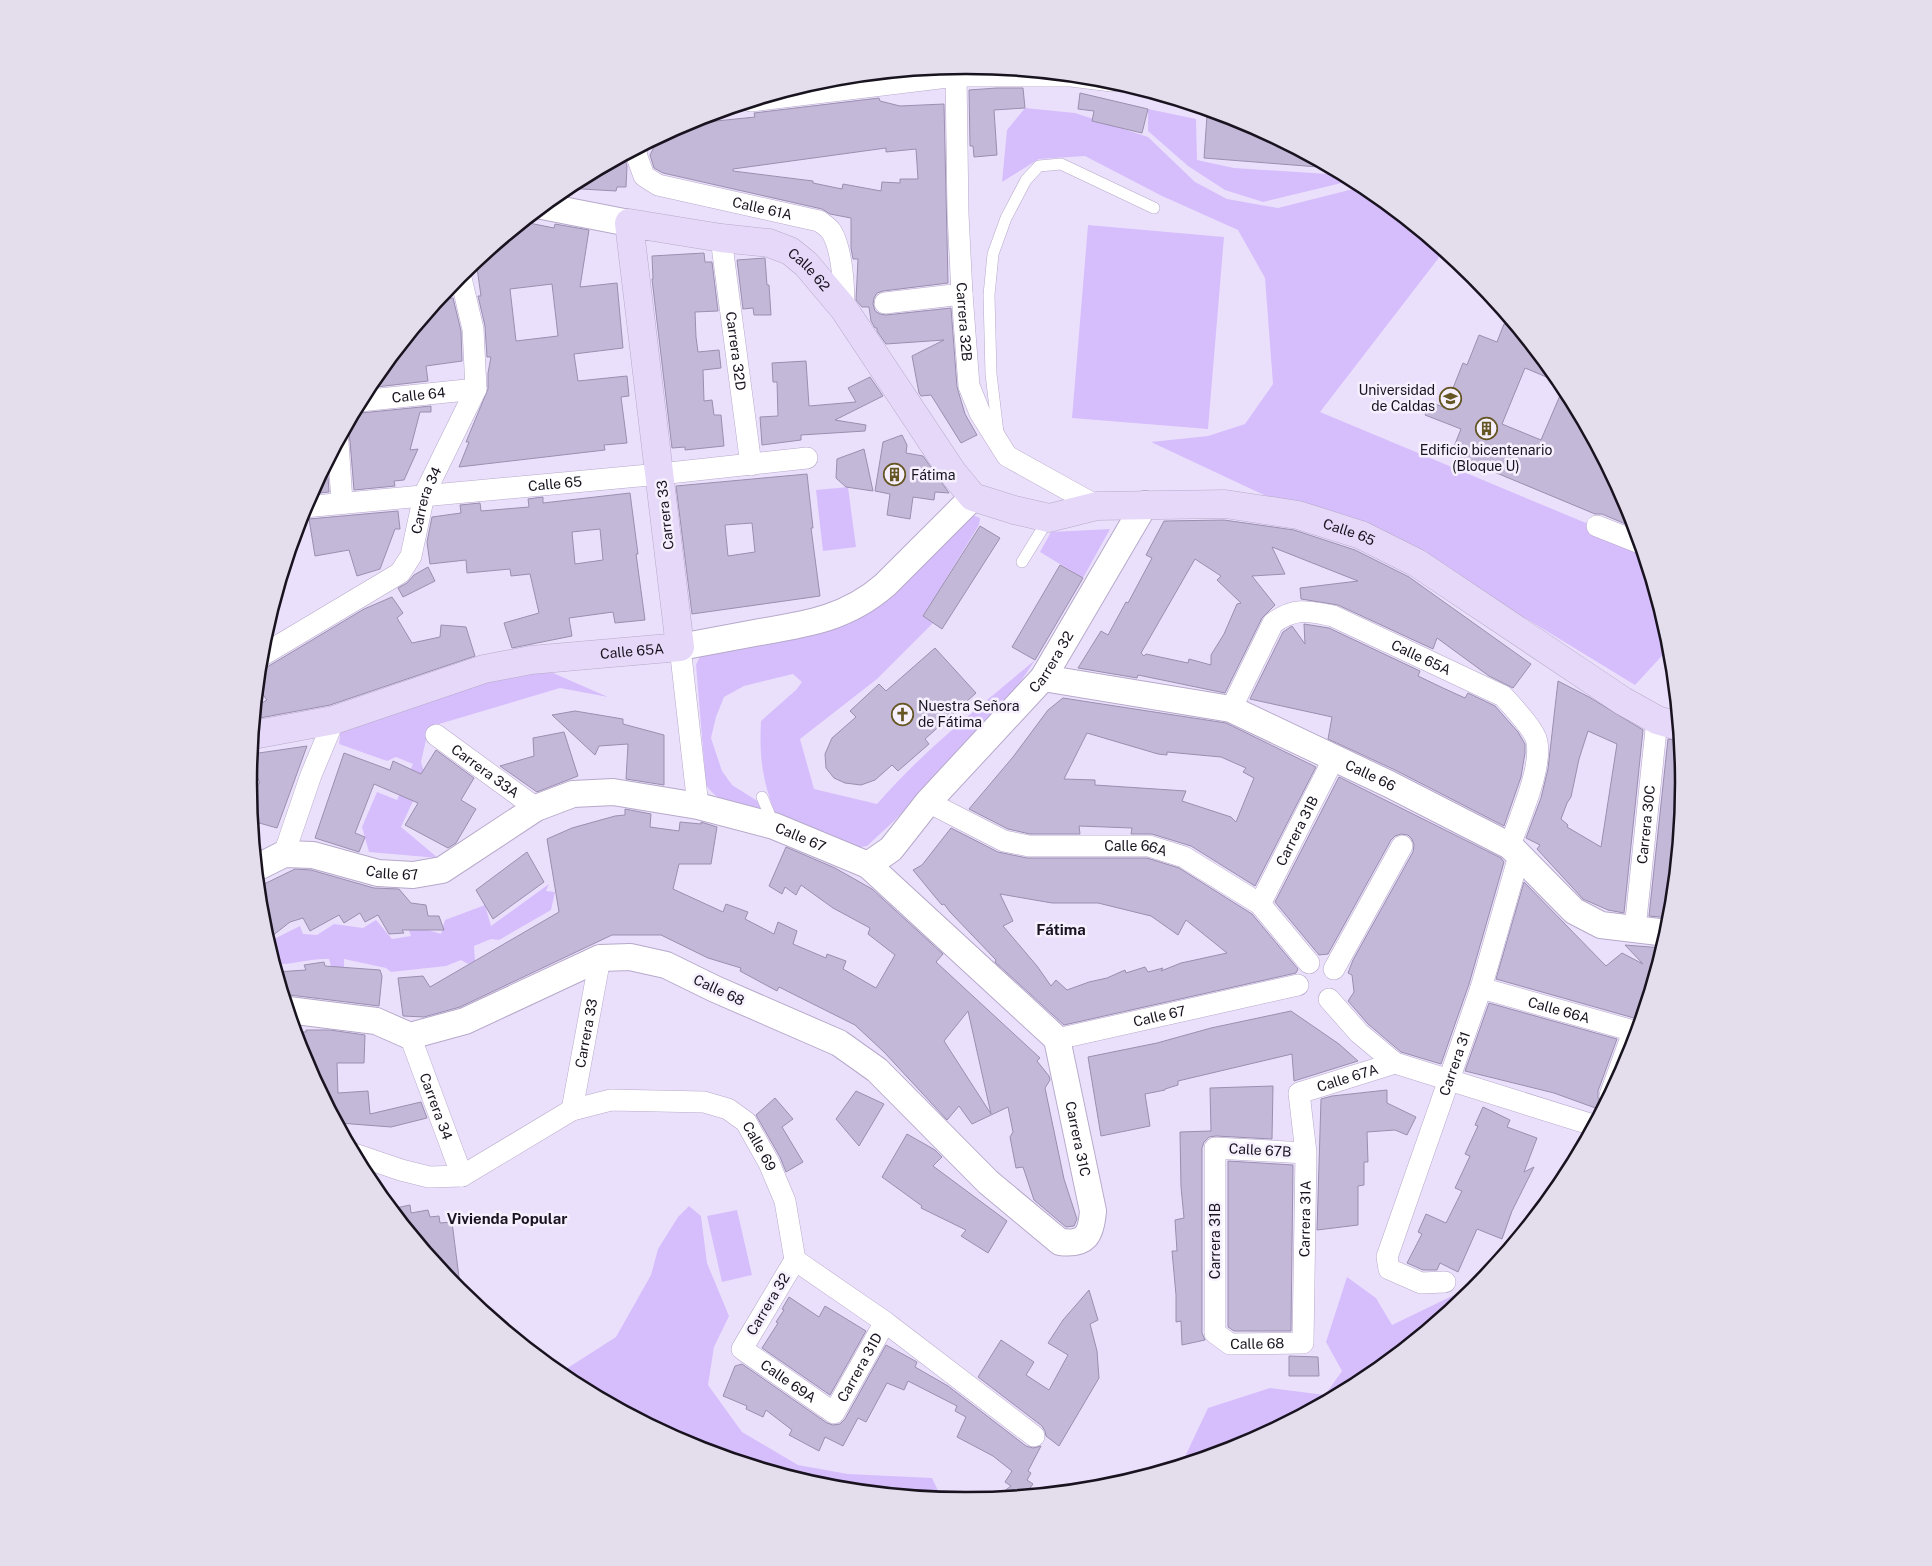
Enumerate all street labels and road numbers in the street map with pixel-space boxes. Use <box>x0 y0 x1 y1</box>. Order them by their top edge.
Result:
street label: Calle 61A <box>731 194 794 223</box>
street label: Calle 62 <box>785 245 833 294</box>
street label: Carrera 32B <box>953 282 975 362</box>
street label: Carrera 32D <box>723 311 749 391</box>
street label: Calle 64 <box>391 384 447 406</box>
street label: Carrera 34 <box>408 464 445 535</box>
street label: Calle 65 <box>527 473 583 494</box>
street label: Carrera 33 <box>653 479 677 551</box>
street label: Calle 65 <box>1321 515 1378 549</box>
street label: Carrera 32 <box>1026 628 1077 696</box>
street label: Calle 65A <box>1389 637 1453 678</box>
street label: Calle 65A <box>599 640 665 662</box>
street label: Carrera 33A <box>448 741 522 801</box>
street label: Calle 66 <box>1343 756 1399 794</box>
street label: Carrera 30C <box>1634 784 1658 865</box>
street label: Carrera 31B <box>1273 793 1321 869</box>
street label: Calle 67 <box>773 819 828 855</box>
street label: Calle 66A <box>1104 838 1170 859</box>
street label: Calle 67 <box>364 862 420 883</box>
street label: Calle 68 <box>691 971 747 1009</box>
street label: Calle 66A <box>1526 994 1592 1026</box>
street label: Carrera 33 <box>572 997 600 1069</box>
street label: Calle 67 <box>1132 1002 1187 1030</box>
street label: Carrera 31 <box>1436 1029 1473 1098</box>
street label: Calle 67A <box>1315 1061 1380 1095</box>
street label: Carrera 34 <box>416 1071 456 1142</box>
street label: Carrera 31C <box>1062 1100 1094 1178</box>
street label: Calle 69 <box>739 1119 779 1173</box>
street label: Calle 67B <box>1228 1140 1292 1160</box>
street label: Carrera 31A <box>1296 1180 1314 1257</box>
street label: Carrera 31B <box>1207 1203 1223 1279</box>
street label: Carrera 32 <box>743 1270 793 1338</box>
street label: Carrera 31D <box>834 1330 885 1405</box>
street label: Calle 68 <box>1230 1335 1284 1352</box>
street label: Calle 69A <box>758 1356 819 1406</box>

